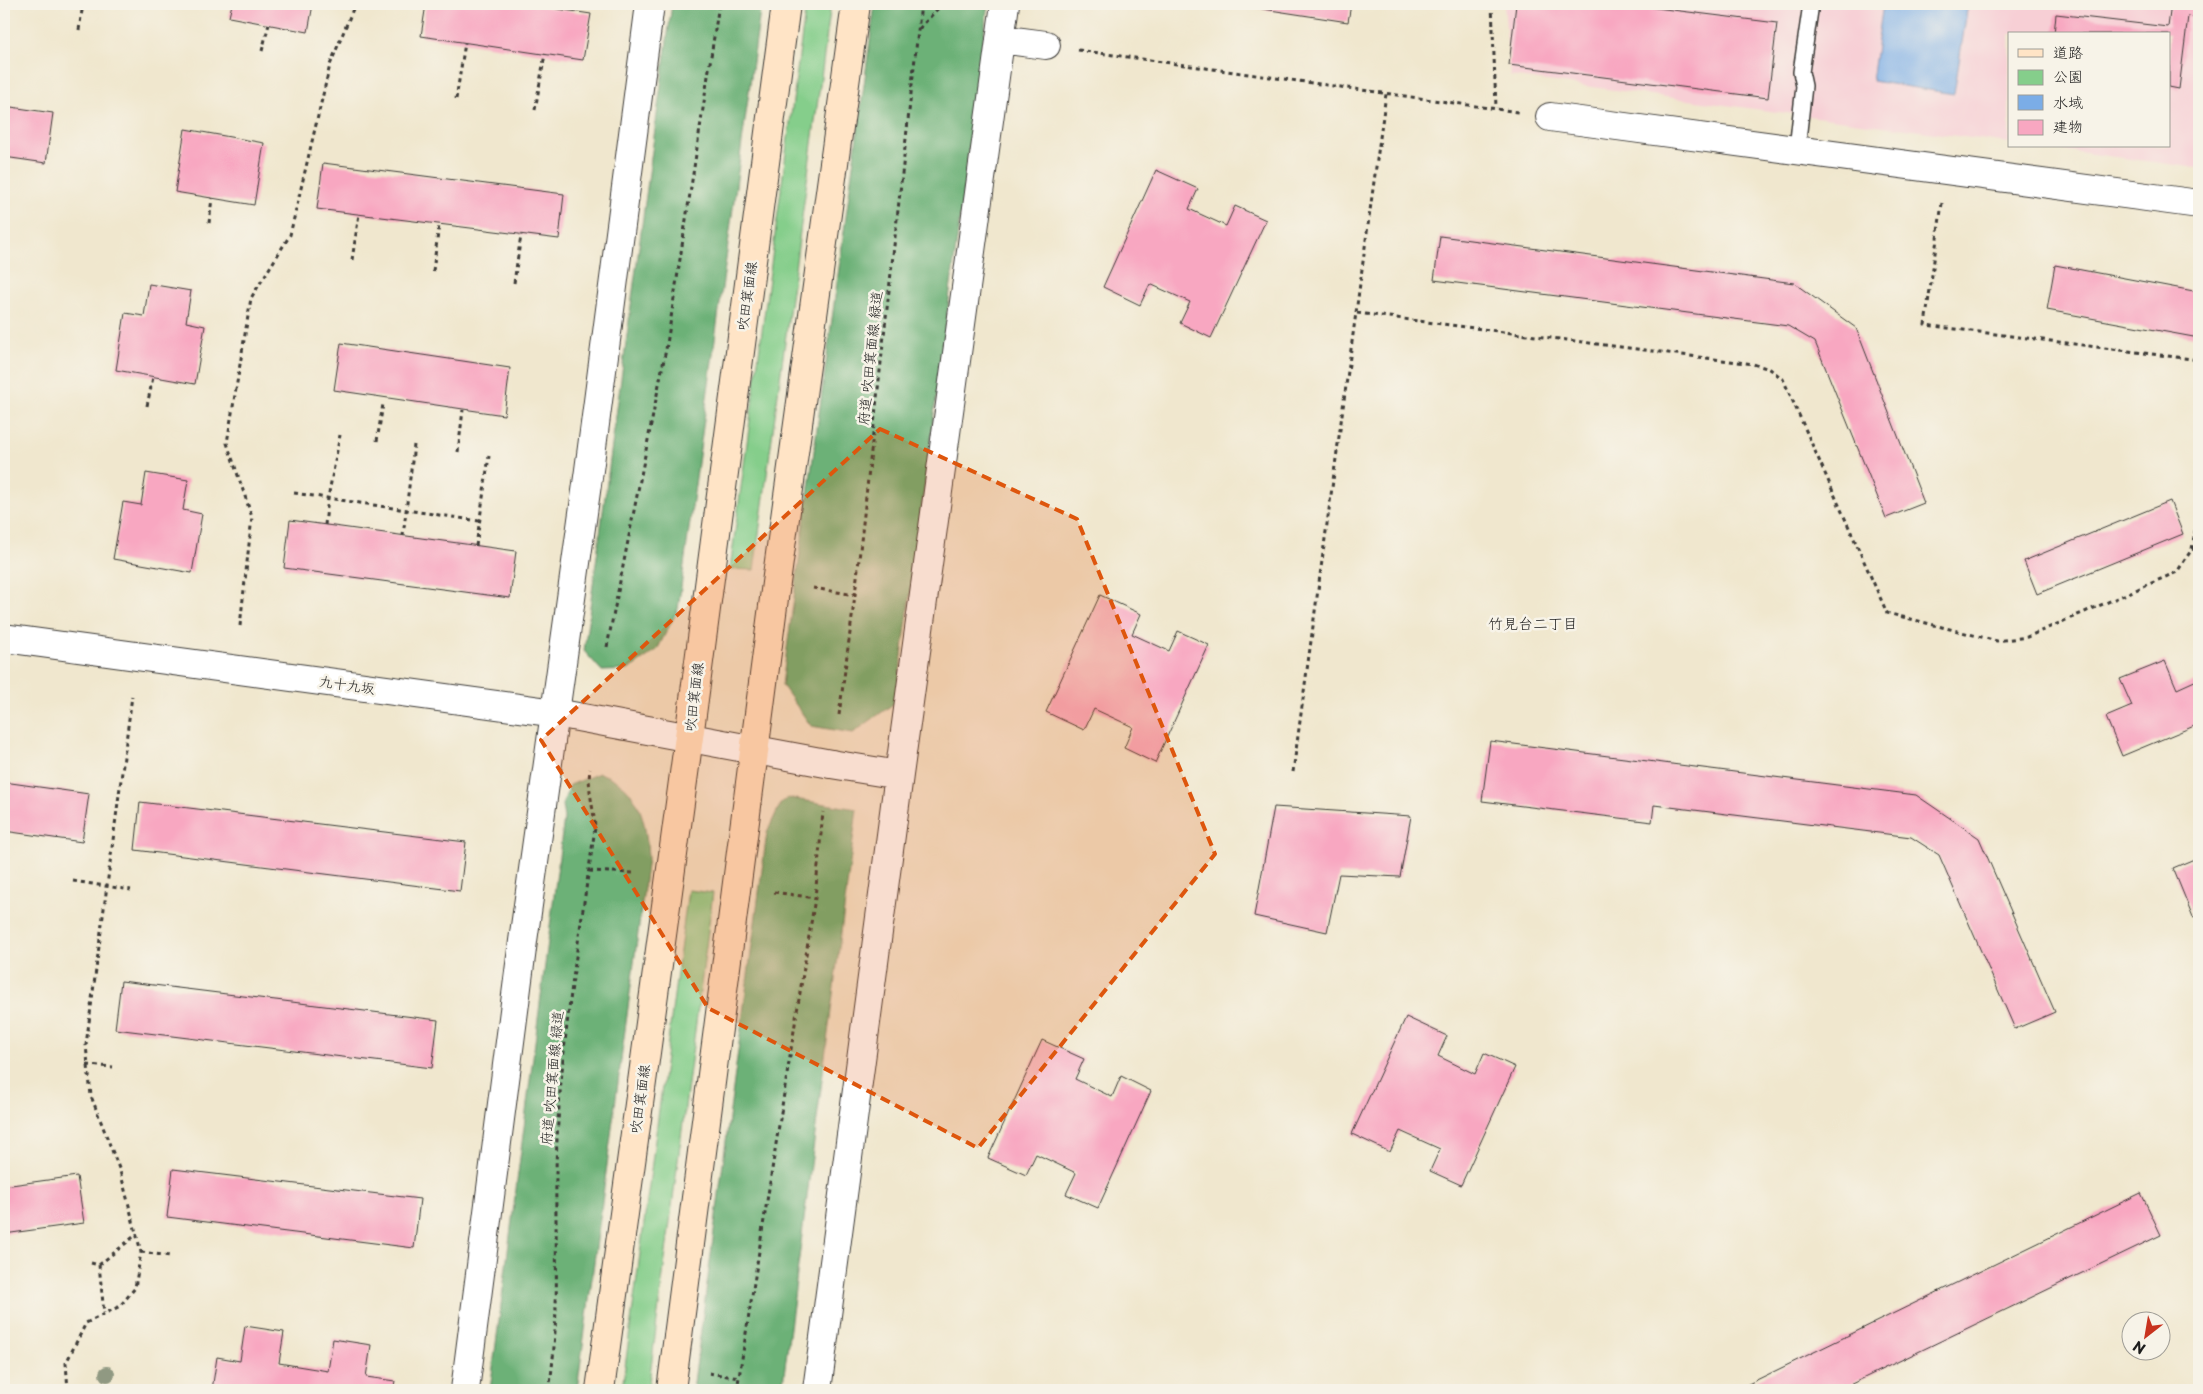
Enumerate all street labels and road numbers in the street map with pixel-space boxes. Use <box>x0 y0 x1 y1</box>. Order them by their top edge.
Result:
street label: 吹田箕面線 <box>731 260 762 332</box>
street label: 府道 吹田箕面線 緑道 <box>852 290 887 426</box>
street label: 吹田箕面線 <box>679 661 708 733</box>
street label: 九十九坂 <box>318 670 376 699</box>
street label: 府道 吹田箕面線 緑道 <box>535 1010 568 1146</box>
street label: 吹田箕面線 <box>624 1063 655 1135</box>

